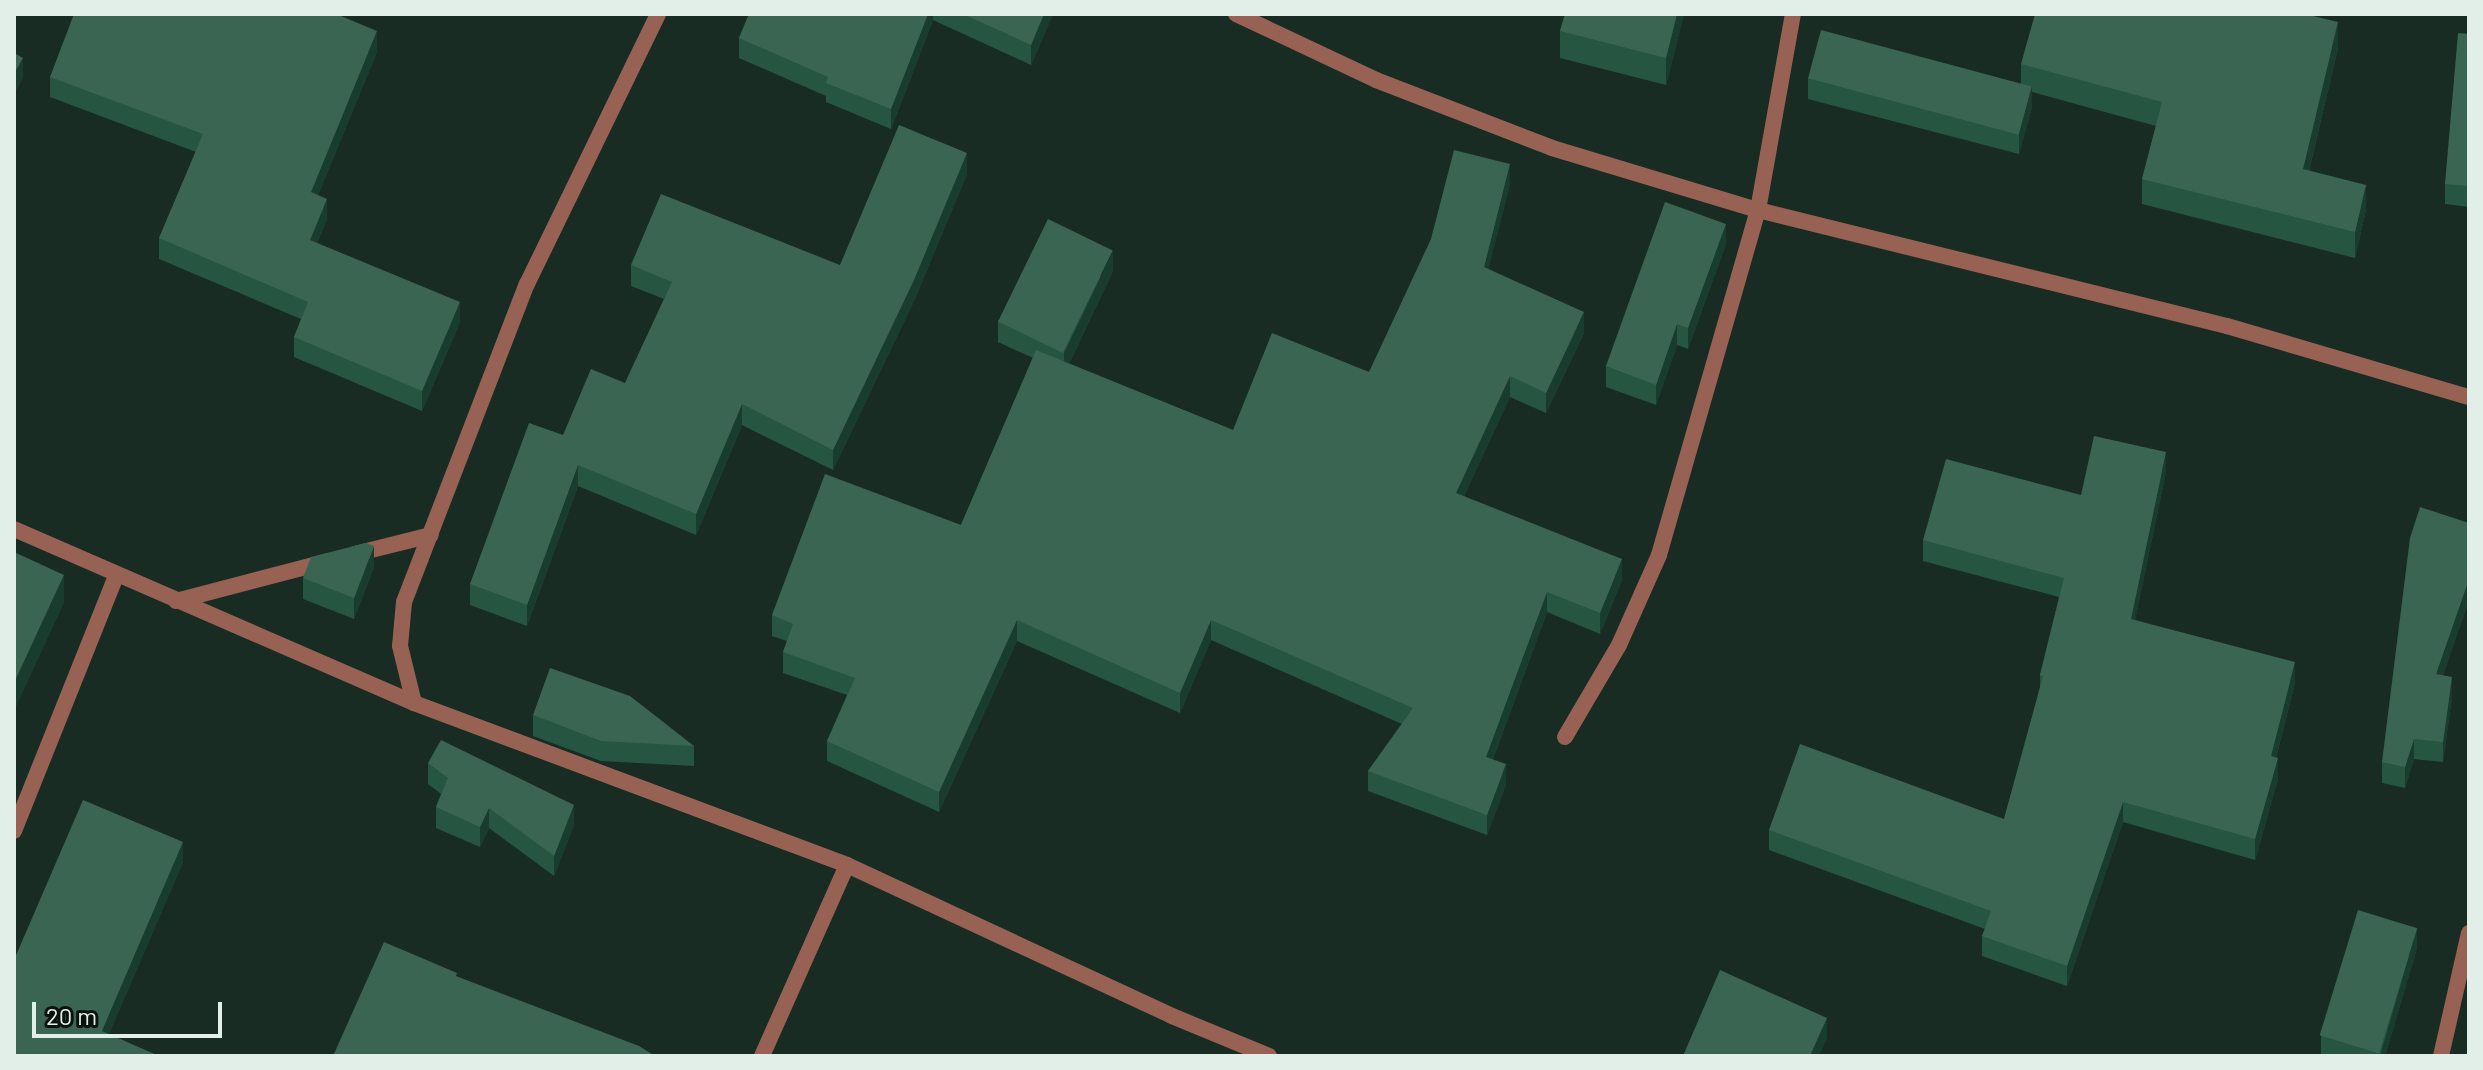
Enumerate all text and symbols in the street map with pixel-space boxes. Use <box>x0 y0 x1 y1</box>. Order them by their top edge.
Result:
scale bar <box>36 986 226 1036</box>
text: 20 m <box>46 1001 97 1030</box>

